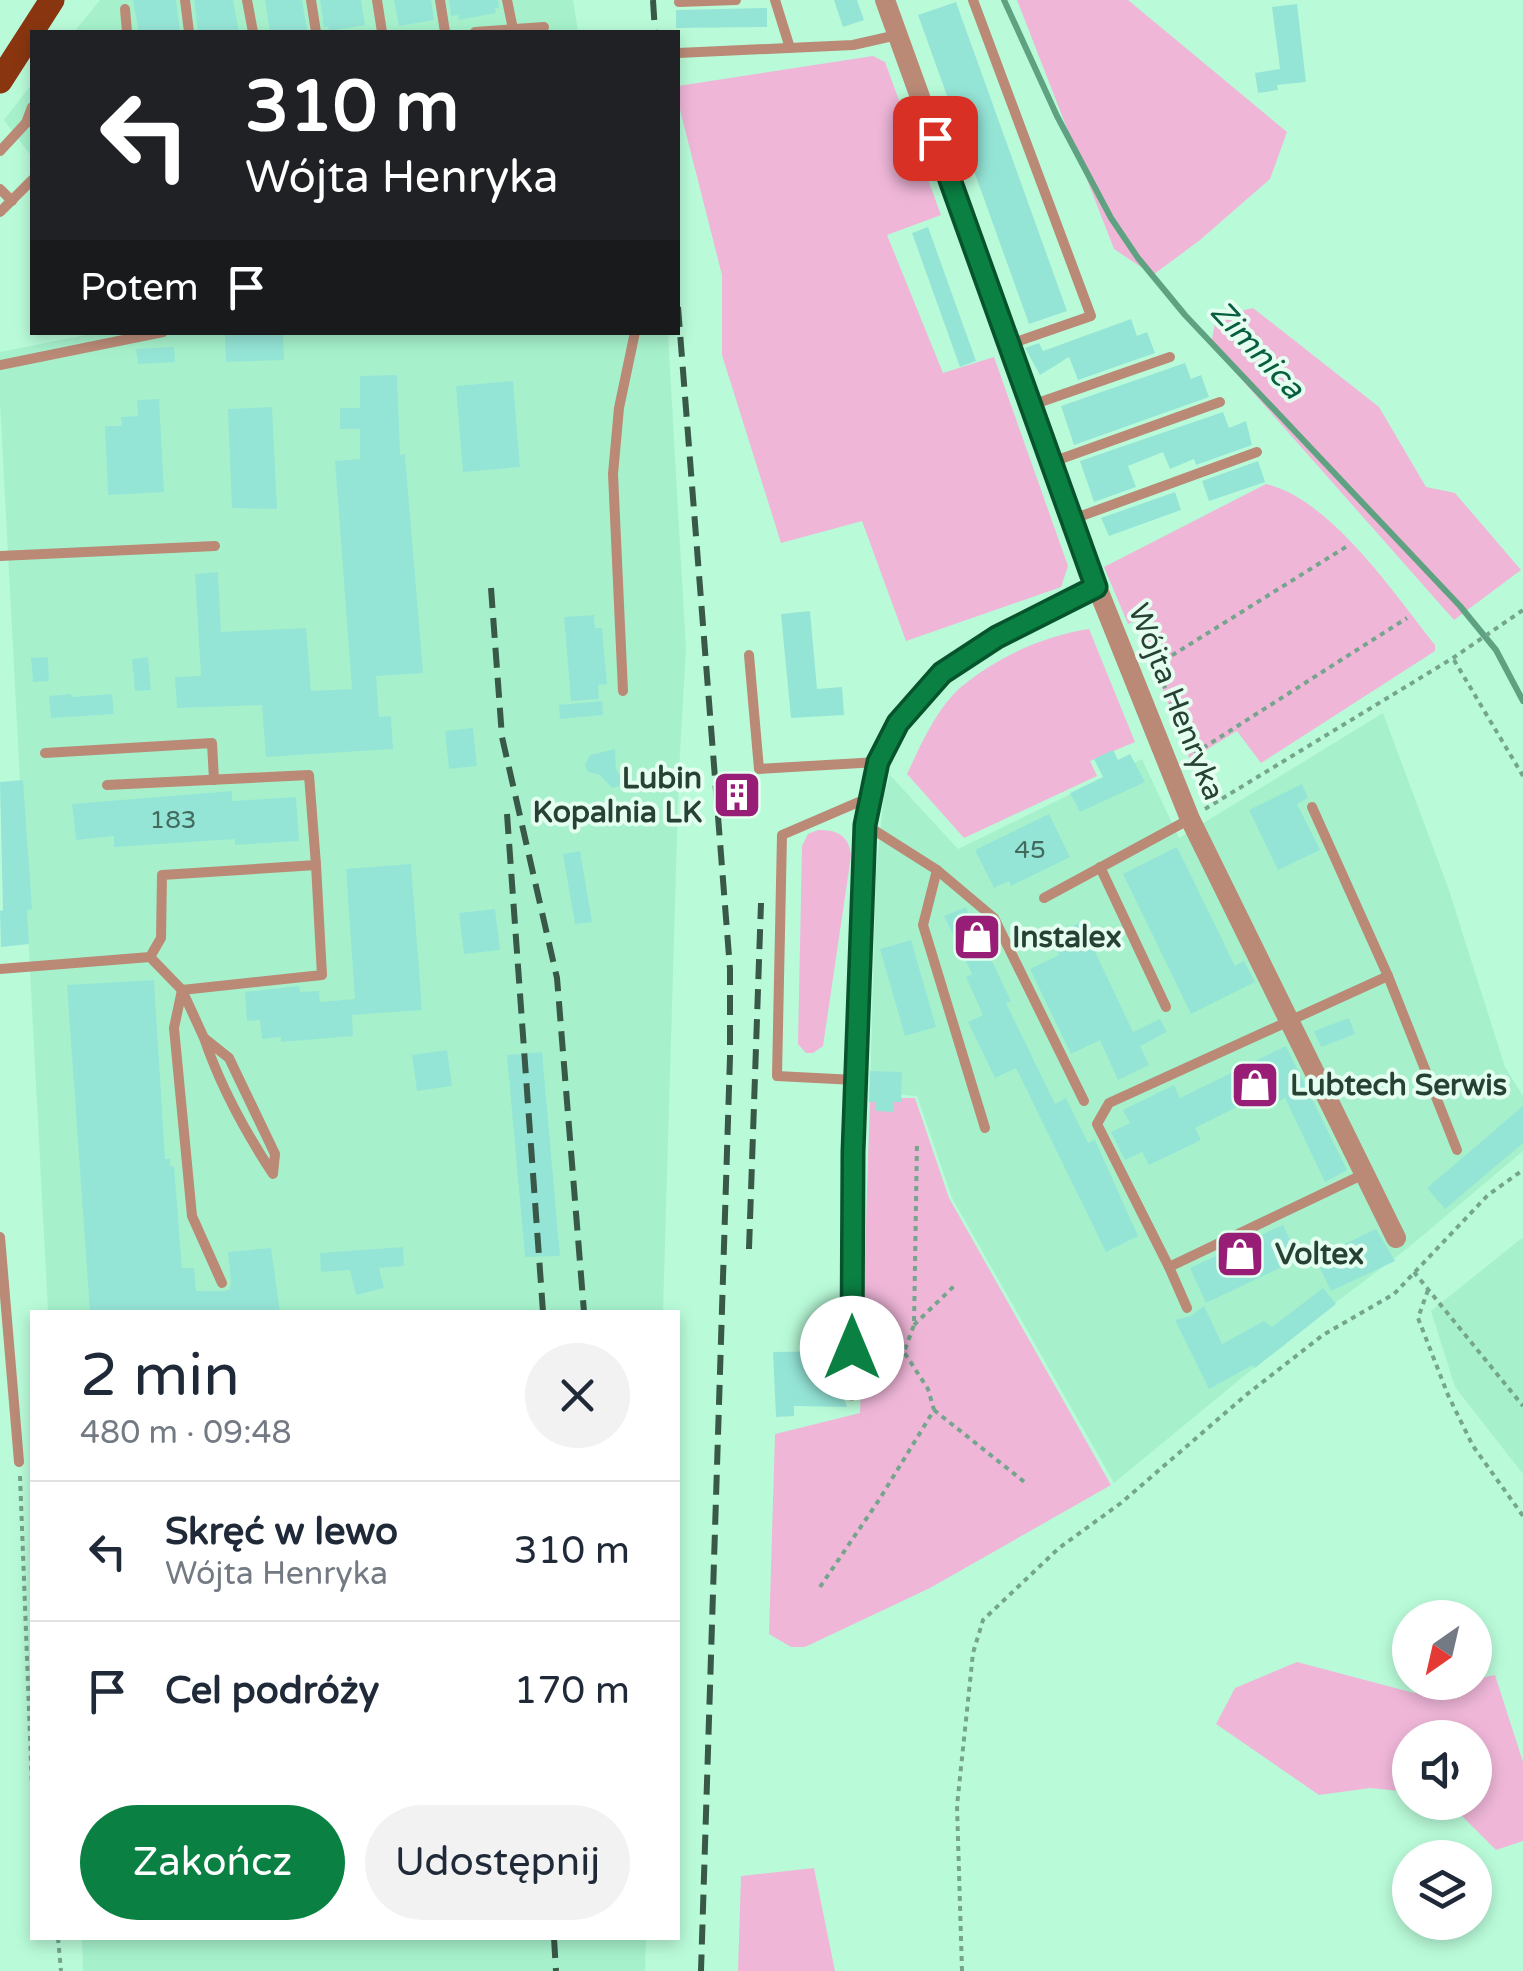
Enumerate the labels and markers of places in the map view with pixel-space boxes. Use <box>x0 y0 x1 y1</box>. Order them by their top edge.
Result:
pin <box>893 96 978 181</box>
place label: Lubin Kopalnia LK <box>533 760 702 831</box>
building icon: Lubin Kopalnia LK <box>711 769 763 821</box>
shop icon: Instalex <box>951 911 1003 963</box>
place label: Instalex <box>1012 919 1122 956</box>
shop icon: Lubtech Serwis <box>1229 1059 1281 1111</box>
place label: Lubtech Serwis <box>1290 1067 1507 1104</box>
shop icon: Voltex <box>1214 1228 1266 1280</box>
place label: Voltex <box>1275 1236 1364 1273</box>

